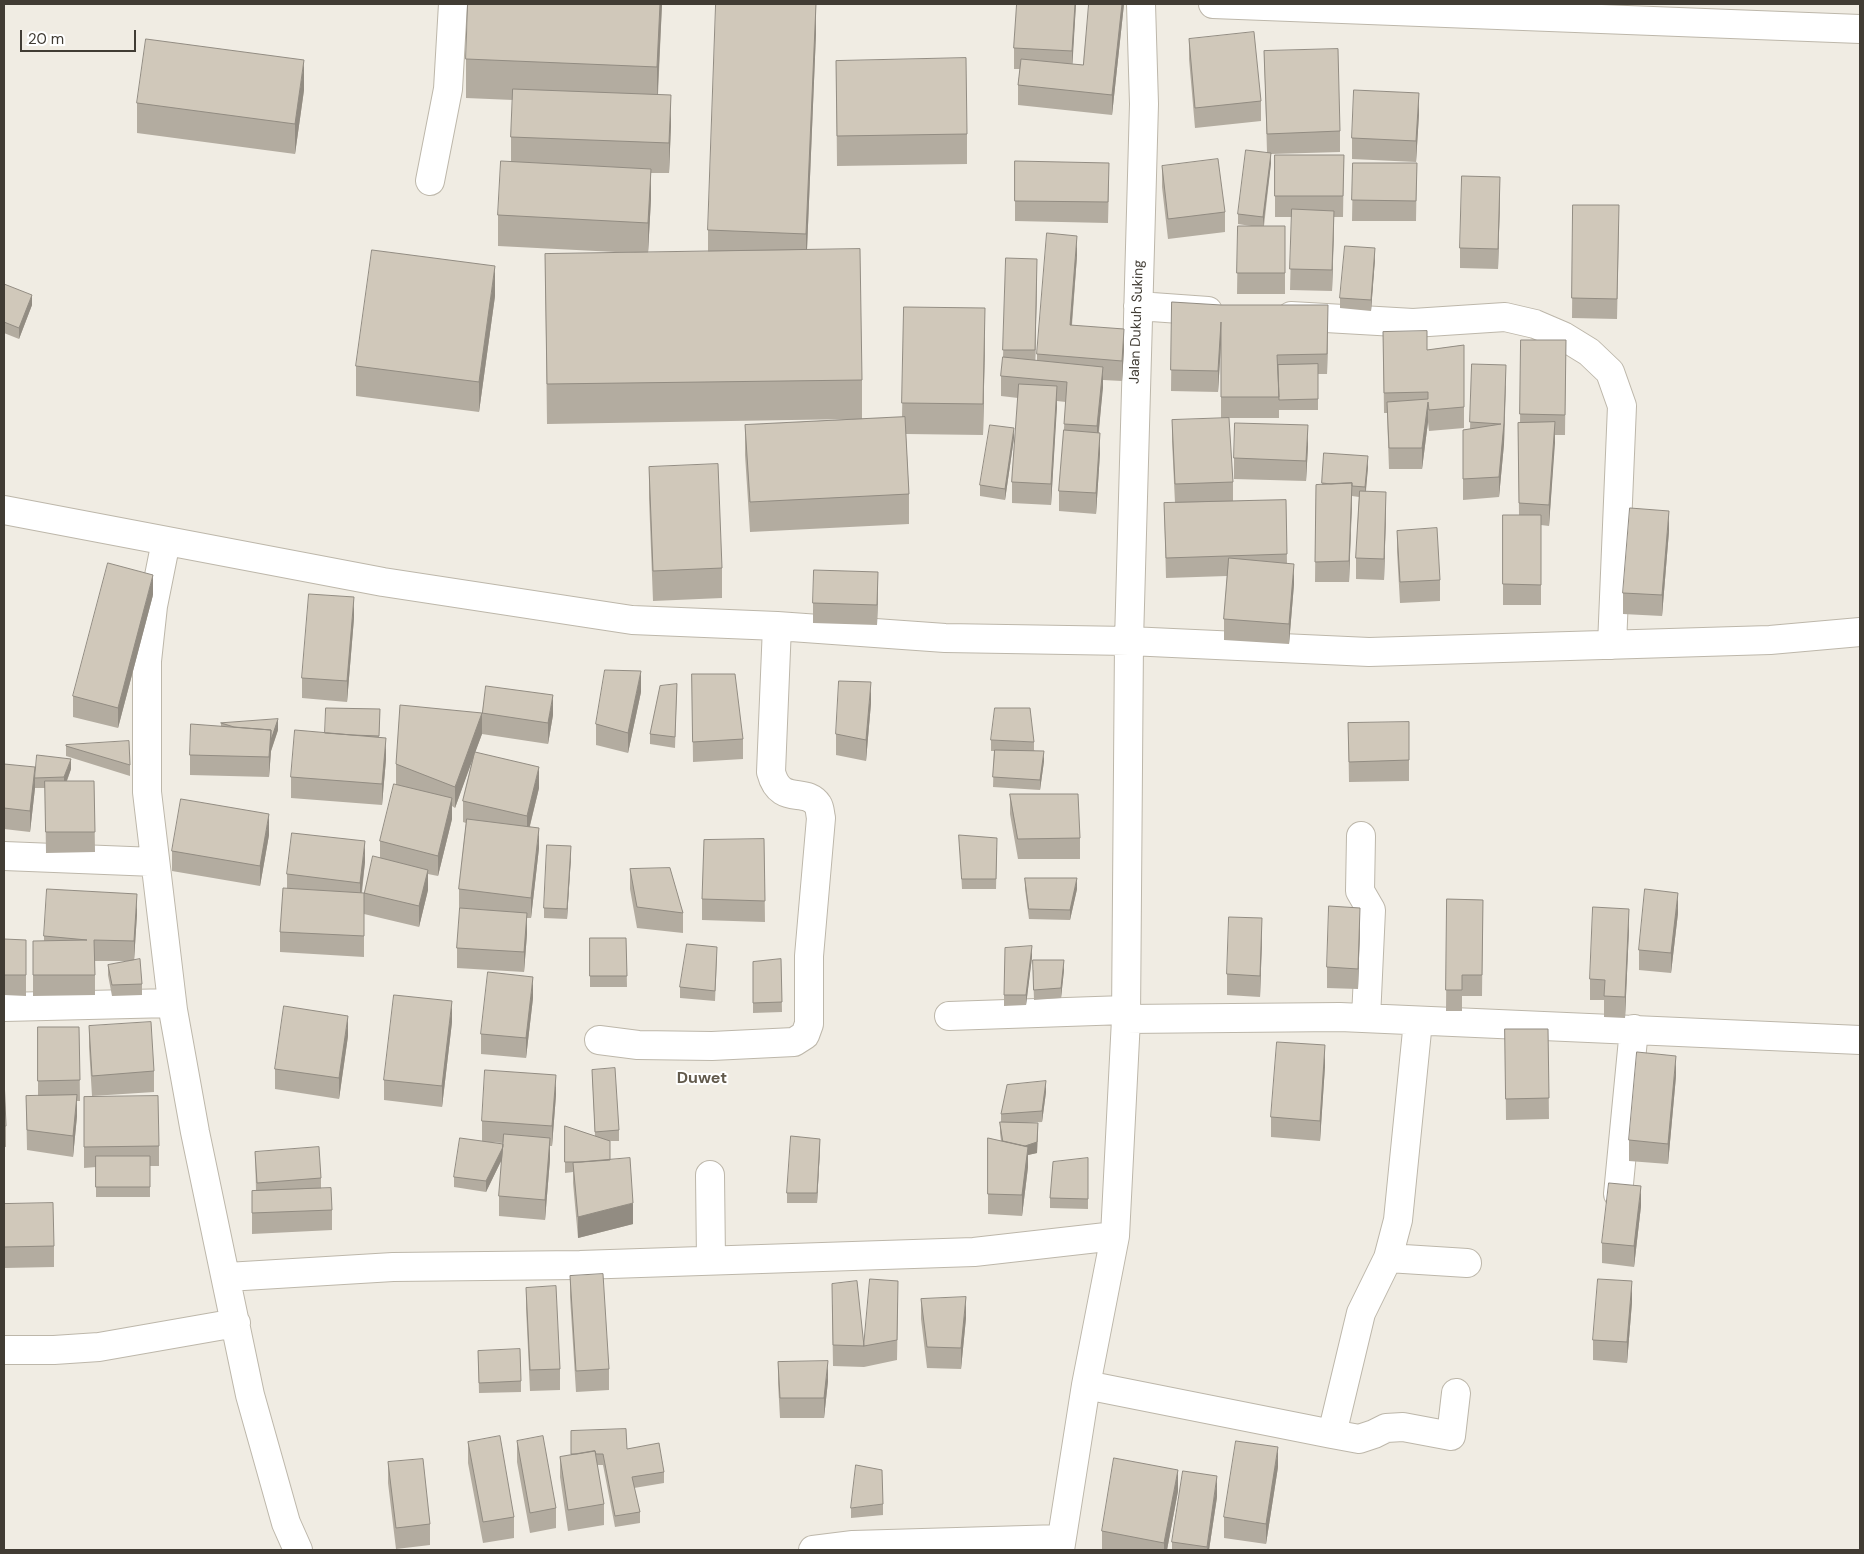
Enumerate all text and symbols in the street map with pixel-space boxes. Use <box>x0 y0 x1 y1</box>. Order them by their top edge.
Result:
scale bar <box>22 20 139 52</box>
text: 20 m <box>28 29 64 49</box>
street label: Jalan Dukuh Suking <box>1126 260 1148 384</box>
district label: Duwet <box>677 1069 727 1089</box>

